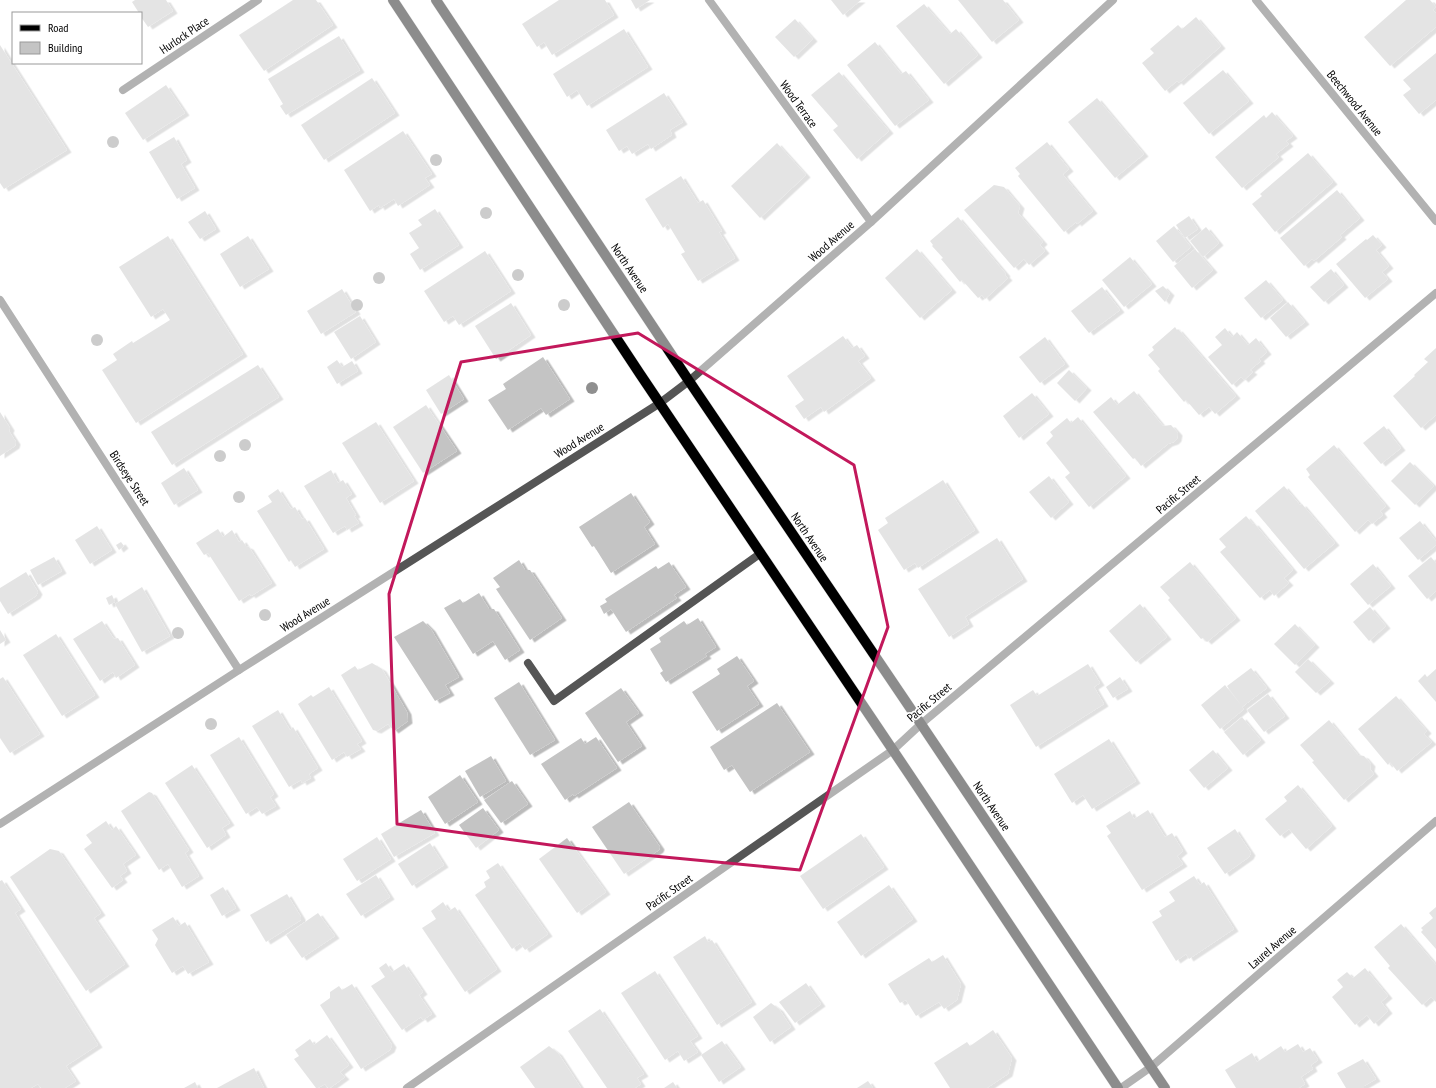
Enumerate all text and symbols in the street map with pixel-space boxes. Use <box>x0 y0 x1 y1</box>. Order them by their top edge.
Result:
legend <box>12 12 142 64</box>
street label: Hurlock Place <box>157 13 211 57</box>
text: Road <box>48 20 68 35</box>
text: Building <box>48 40 83 55</box>
street label: Beechwood Avenue <box>1324 67 1386 139</box>
street label: Wood Terrace <box>777 77 821 131</box>
street label: Wood Avenue <box>805 217 857 265</box>
street label: North Avenue <box>608 240 652 296</box>
street label: Wood Avenue <box>551 419 607 461</box>
street label: Birdseye Street <box>107 448 154 509</box>
street label: Pacific Street <box>1153 471 1204 517</box>
street label: North Avenue <box>788 509 832 565</box>
street label: Wood Avenue <box>277 593 333 635</box>
street label: Pacific Street <box>904 679 955 725</box>
street label: North Avenue <box>970 778 1014 834</box>
street label: Pacific Street <box>643 870 696 913</box>
street label: Laurel Avenue <box>1245 922 1299 972</box>

